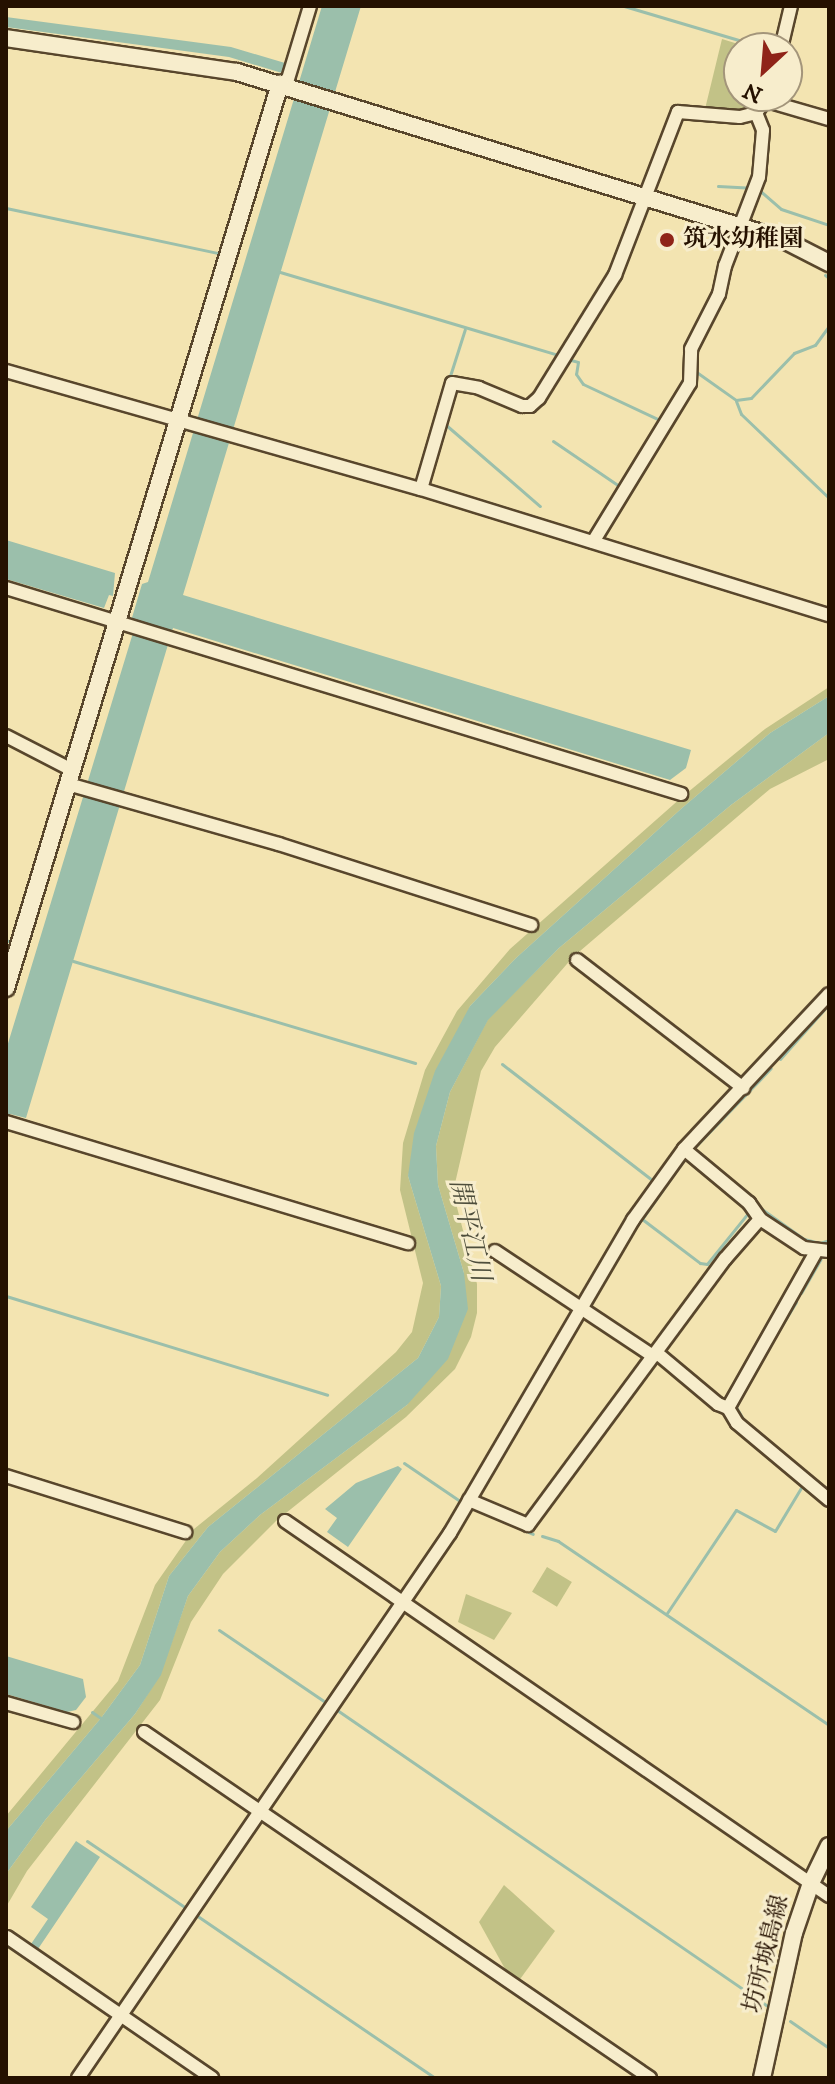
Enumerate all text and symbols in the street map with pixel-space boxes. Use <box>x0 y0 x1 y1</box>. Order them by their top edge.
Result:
north arrow <box>723 32 803 112</box>
text: N <box>739 76 767 108</box>
place label: 筑水幼稚園 <box>683 226 803 254</box>
marker: 筑水幼稚園 <box>658 231 676 249</box>
water label: 開平江川 <box>442 1176 496 1284</box>
street label: 坊所城島線 <box>739 1892 795 2016</box>

